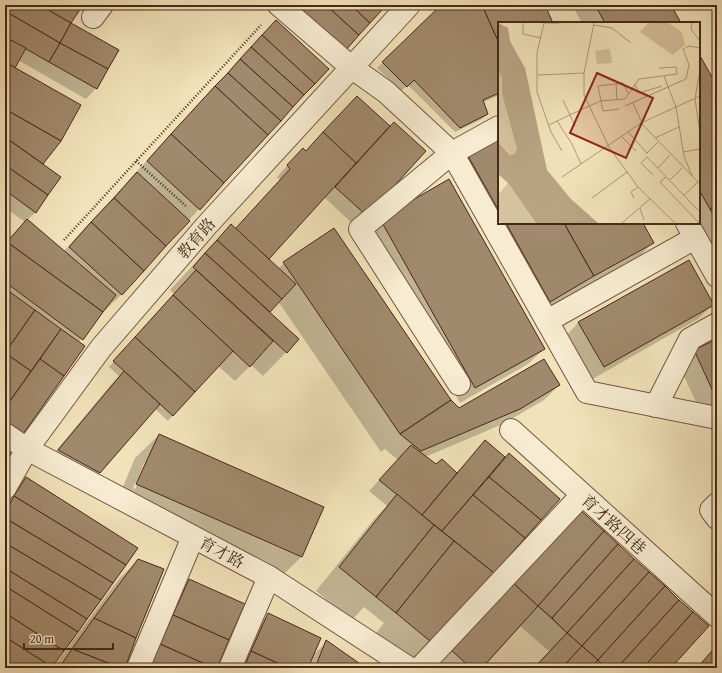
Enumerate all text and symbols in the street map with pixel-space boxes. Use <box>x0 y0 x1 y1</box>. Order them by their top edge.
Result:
inset map <box>498 22 700 224</box>
street label: 教育路 <box>171 212 221 264</box>
street label: 育才路四巷 <box>576 488 652 560</box>
street label: 育才路 <box>195 530 249 574</box>
scale bar <box>24 625 113 651</box>
text: 20 m <box>30 630 54 647</box>

